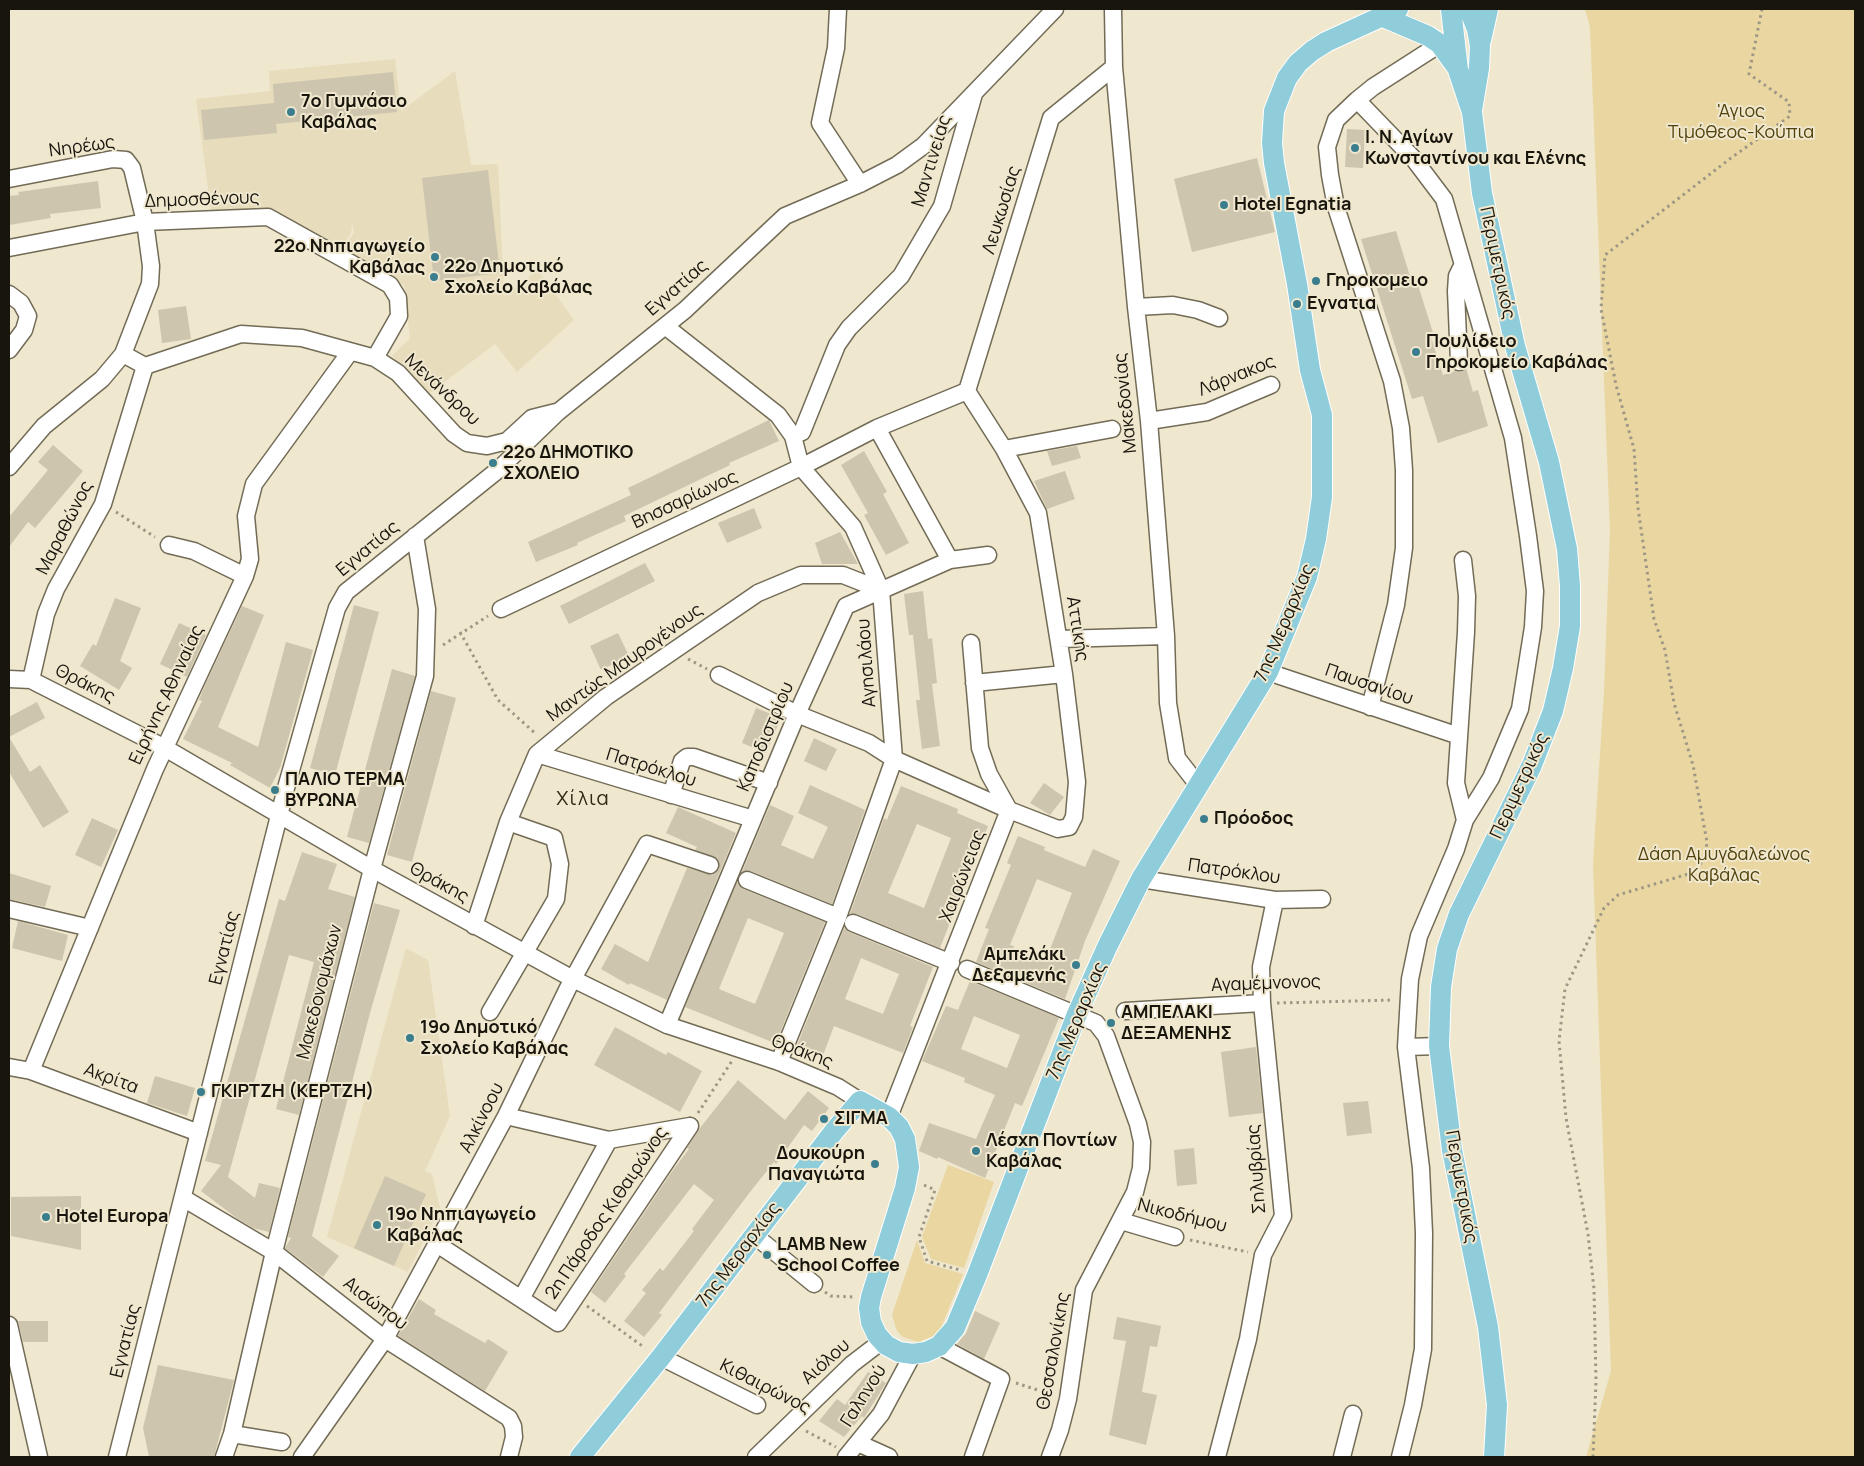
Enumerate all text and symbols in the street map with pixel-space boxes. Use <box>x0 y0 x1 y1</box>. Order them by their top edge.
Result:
place label: 7ο Γυμνάσιο Καβάλας <box>301 91 407 134</box>
park label: 'Αγιος Τιμόθεος-Κούπια <box>1668 101 1814 144</box>
marker: 7ο Γυμνάσιο Καβάλας <box>285 106 297 118</box>
street label: Μαντινείας <box>908 112 956 210</box>
place label: Ι. Ν. Αγίων Κωνσταντίνου και Ελένης <box>1365 127 1586 170</box>
street label: Νηρέως <box>48 132 116 162</box>
marker: Ι. Ν. Αγίων Κωνσταντίνου και Ελένης <box>1349 142 1361 154</box>
street label: Λευκωσίας <box>978 163 1026 257</box>
street label: Δημοσθένους <box>144 187 260 213</box>
place label: Hotel Egnatia <box>1234 194 1351 216</box>
marker: Hotel Egnatia <box>1218 199 1230 211</box>
street label: Περιμετρικός <box>1475 205 1519 321</box>
place label: 22ο Νηπιαγωγείο Καβάλας <box>274 236 425 278</box>
marker: 22ο Νηπιαγωγείο Καβάλας <box>429 251 441 263</box>
street label: Εγνατίας <box>642 255 712 321</box>
place label: 22ο Δημοτικό Σχολείο Καβάλας <box>444 256 592 298</box>
place label: Γηροκομειο <box>1326 270 1428 292</box>
marker: 22ο Δημοτικό Σχολείο Καβάλας <box>428 271 440 283</box>
marker: Γηροκομειο <box>1310 275 1322 287</box>
place label: Εγνατια <box>1307 293 1376 315</box>
marker: Εγνατια <box>1291 298 1303 310</box>
place label: Πουλίδειο Γηροκομείο Καβάλας <box>1426 331 1608 374</box>
marker: Πουλίδειο Γηροκομείο Καβάλας <box>1410 346 1422 358</box>
street label: Μενάνδρου <box>400 350 484 430</box>
street label: Λάρνακος <box>1195 351 1279 401</box>
street label: Μακεδονίας <box>1110 352 1142 454</box>
place label: 22ο ΔΗΜΟΤΙΚΟ ΣΧΟΛΕΙΟ <box>503 442 633 484</box>
marker: 22ο ΔΗΜΟΤΙΚΟ ΣΧΟΛΕΙΟ <box>487 457 499 469</box>
street label: Βησσαρίωνος <box>629 466 741 534</box>
street label: Μαραθώνος <box>32 477 98 579</box>
street label: Εγνατίας <box>332 517 404 581</box>
street label: 7ης Μεραρχίας <box>1250 561 1320 685</box>
street label: Αττικής <box>1061 595 1093 663</box>
street label: Μαντώς Μαυρογένους <box>543 599 707 727</box>
street label: Αγησιλάου <box>853 618 881 708</box>
street label: Ειρήνης Αθηναίας <box>125 622 209 768</box>
street label: Θράκης <box>51 660 119 708</box>
street label: Παυσανίου <box>1322 660 1416 710</box>
street label: Καποδιστρίου <box>733 679 799 795</box>
street label: Περιμετρικός <box>1486 730 1554 842</box>
street label: Πατρόκλου <box>603 744 699 792</box>
place label: ΠΑΛΙΟ ΤΕΡΜΑ ΒΥΡΩΝΑ <box>285 769 405 812</box>
marker: ΠΑΛΙΟ ΤΕΡΜΑ ΒΥΡΩΝΑ <box>269 784 281 796</box>
district label: Χίλια <box>556 787 610 811</box>
place label: Πρόοδος <box>1214 808 1293 830</box>
marker: Πρόοδος <box>1198 813 1210 825</box>
street label: Χαιρώνειας <box>935 827 991 925</box>
park label: Δάση Αμυγδαλεώνος Καβάλας <box>1638 844 1810 886</box>
street label: Πατρόκλου <box>1186 855 1282 889</box>
street label: Θράκης <box>406 858 472 908</box>
street label: Εγνατίας <box>205 909 245 987</box>
street label: Μακεδονομάχων <box>293 922 347 1062</box>
place label: Αμπελάκι Δεξαμενής <box>972 944 1066 986</box>
street label: 7ης Μεραρχίας <box>1042 959 1112 1083</box>
marker: Αμπελάκι Δεξαμενής <box>1070 959 1082 971</box>
street label: Αγαμέμνονος <box>1211 971 1321 997</box>
place label: ΑΜΠΕΛΑΚΙ ΔΕΞΑΜΕΝΗΣ <box>1121 1002 1232 1044</box>
place label: 19ο Δημοτικό Σχολείο Καβάλας <box>420 1017 568 1060</box>
marker: ΑΜΠΕΛΑΚΙ ΔΕΞΑΜΕΝΗΣ <box>1105 1017 1117 1029</box>
street label: Θράκης <box>768 1030 836 1074</box>
marker: 19ο Δημοτικό Σχολείο Καβάλας <box>404 1032 416 1044</box>
street label: Ακρίτα <box>81 1059 141 1099</box>
street label: Αλκίνοου <box>455 1079 509 1157</box>
place label: ΓΚΙΡΤΖΗ (ΚΕΡΤΖΗ) <box>211 1081 374 1103</box>
marker: ΓΚΙΡΤΖΗ (ΚΕΡΤΖΗ) <box>195 1086 207 1098</box>
place label: ΣΙΓΜΑ <box>834 1108 888 1130</box>
marker: ΣΙΓΜΑ <box>818 1113 830 1125</box>
street label: 2η Πάροδος Κιθαιρώνος <box>541 1123 673 1303</box>
street label: Σηλυβρίας <box>1243 1123 1271 1215</box>
street label: Περιμετρικός <box>1440 1129 1482 1245</box>
place label: Λέσχη Ποντίων Καβάλας <box>986 1130 1117 1172</box>
place label: Δουκούρη Παναγιώτα <box>768 1143 865 1186</box>
marker: Λέσχη Ποντίων Καβάλας <box>970 1145 982 1157</box>
marker: Δουκούρη Παναγιώτα <box>869 1158 881 1170</box>
street label: Νικοδήμου <box>1135 1194 1229 1238</box>
street label: 7ης Μεραρχίας <box>692 1198 786 1312</box>
place label: 19ο Νηπιαγωγείο Καβάλας <box>387 1204 536 1246</box>
place label: Hotel Europa <box>56 1206 168 1228</box>
marker: Hotel Europa <box>40 1211 52 1223</box>
marker: 19ο Νηπιαγωγείο Καβάλας <box>371 1219 383 1231</box>
place label: LAMB New School Coffee <box>777 1234 900 1276</box>
marker: LAMB New School Coffee <box>761 1249 773 1261</box>
street label: Αισώπου <box>339 1273 411 1335</box>
street label: Θεσσαλονίκης <box>1033 1290 1075 1412</box>
street label: Εγνατίας <box>106 1302 146 1380</box>
street label: Αιόλου <box>797 1335 855 1389</box>
street label: Κιθαιρώνος <box>716 1355 814 1419</box>
street label: Γαληνού <box>837 1361 891 1431</box>

